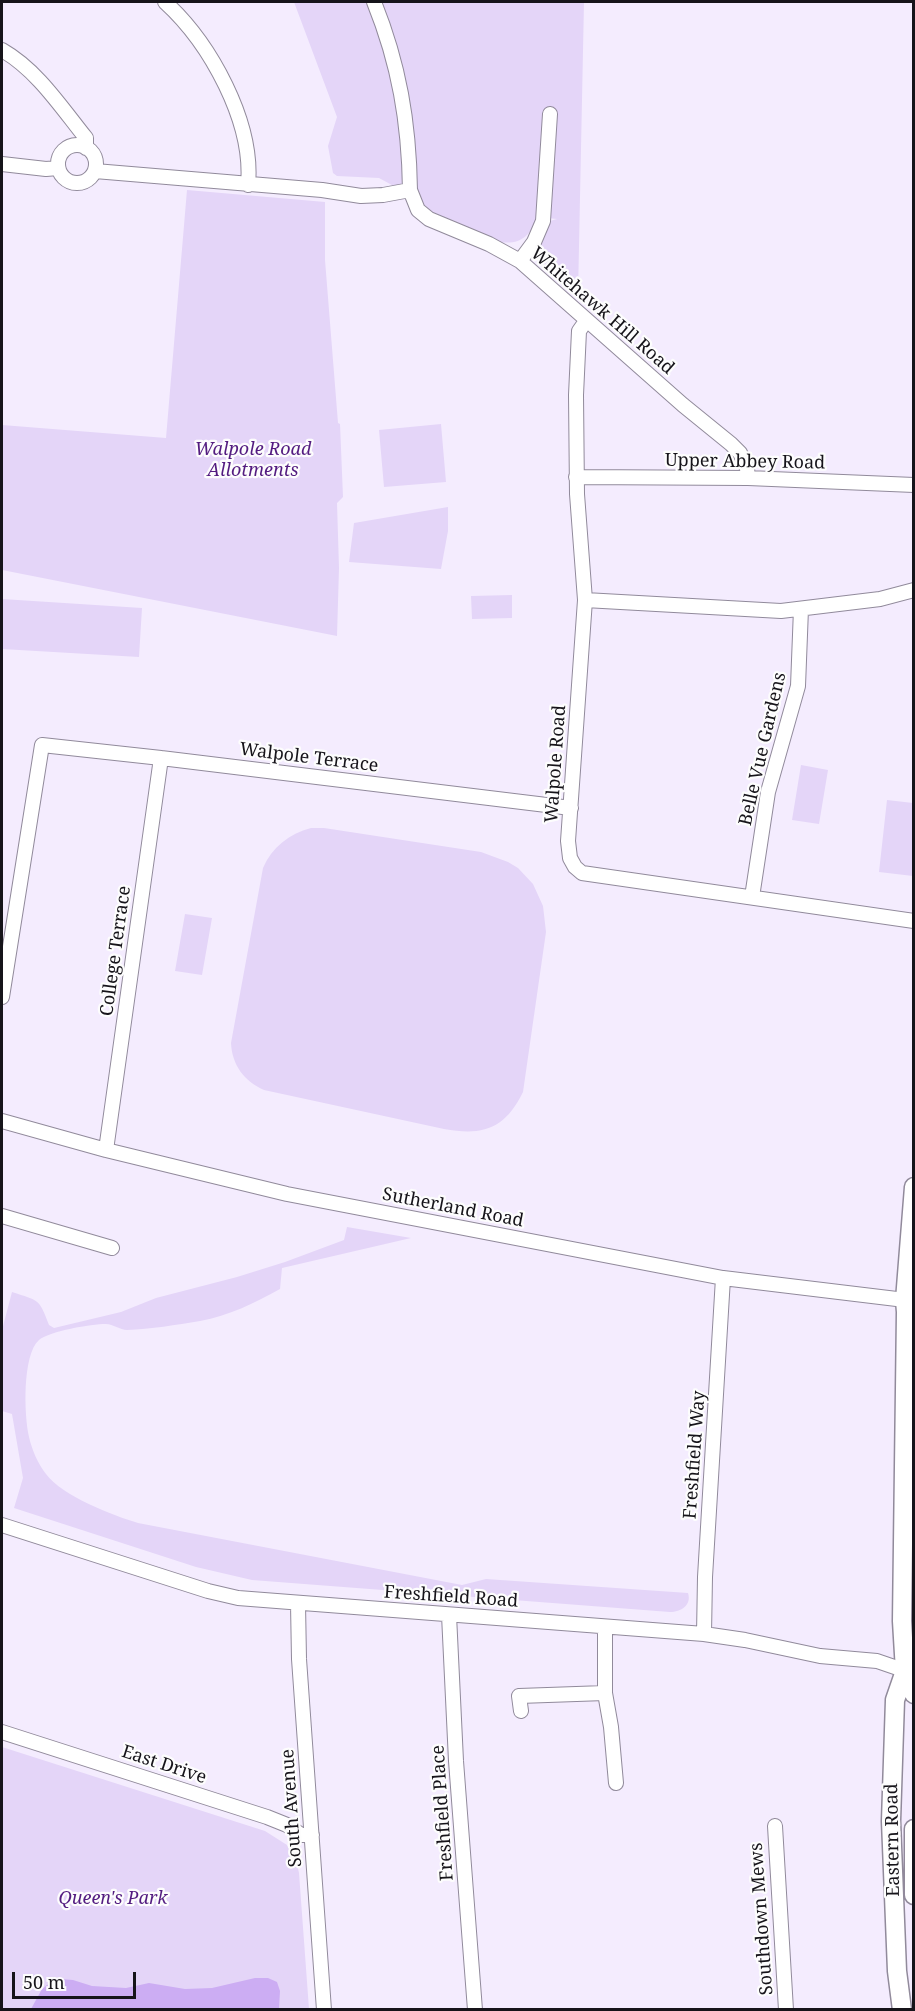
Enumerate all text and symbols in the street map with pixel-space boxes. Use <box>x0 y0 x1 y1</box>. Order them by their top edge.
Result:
street label: Whitehawk Hill Road <box>526 243 678 379</box>
park label: Walpole Road Allotments <box>195 439 311 482</box>
street label: Upper Abbey Road <box>665 450 825 474</box>
street label: Belle Vue Gardens <box>735 670 791 828</box>
street label: Walpole Road <box>541 704 571 824</box>
street label: Walpole Terrace <box>238 739 380 777</box>
street label: College Terrace <box>96 885 136 1017</box>
street label: Sutherland Road <box>380 1184 526 1232</box>
street label: Freshfield Way <box>680 1390 710 1520</box>
street label: Freshfield Road <box>383 1582 519 1612</box>
street label: East Drive <box>119 1741 209 1789</box>
street label: Freshfield Place <box>427 1744 459 1882</box>
street label: South Avenue <box>277 1748 307 1868</box>
street label: Eastern Road <box>881 1783 905 1897</box>
street label: Southdown Mews <box>746 1842 778 1996</box>
park label: Queen's Park <box>58 1888 168 1910</box>
scale bar <box>15 1960 140 1998</box>
text: 50 m <box>23 1970 65 1994</box>

